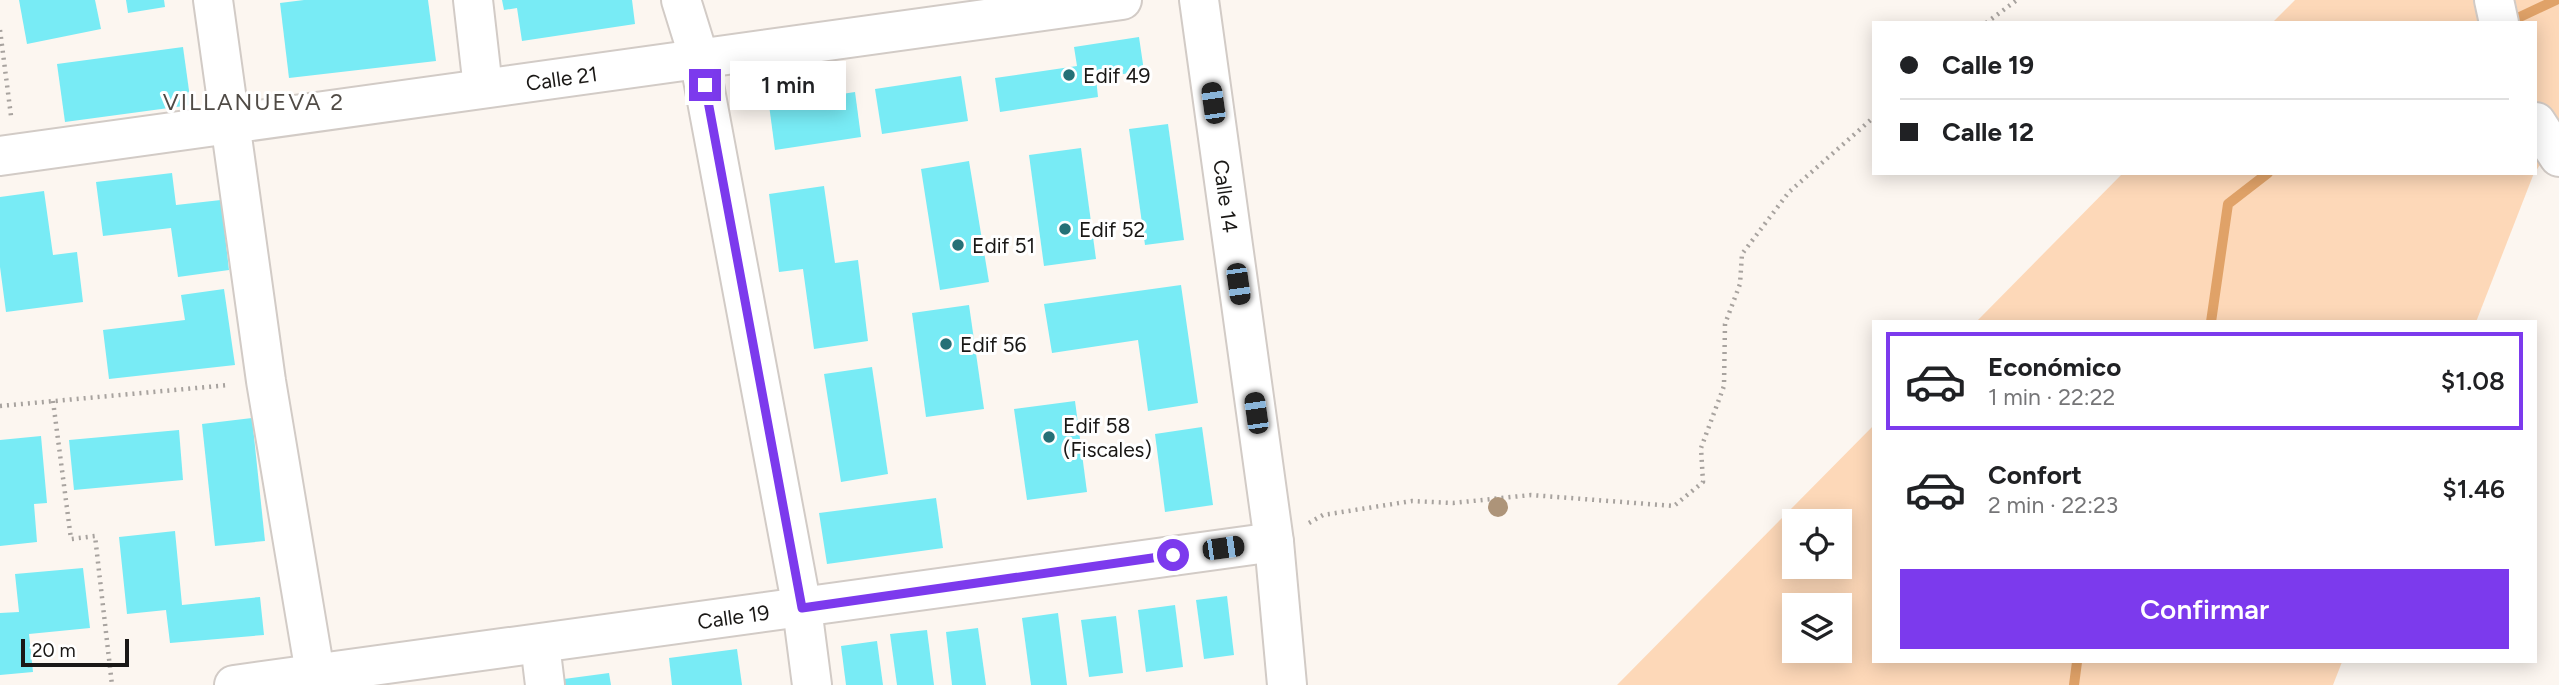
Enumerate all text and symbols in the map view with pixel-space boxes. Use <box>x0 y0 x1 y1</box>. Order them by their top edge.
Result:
text: Calle 19 <box>1942 49 2034 81</box>
callout: 1 min <box>730 60 845 110</box>
street label: Calle 21 <box>524 61 599 95</box>
place label: Edif 49 <box>1083 63 1150 88</box>
marker: Edif 49 <box>1061 67 1077 83</box>
route end <box>689 69 721 101</box>
text: 1 min <box>761 71 815 99</box>
car <box>1200 81 1227 125</box>
district label: VILLANUEVA 2 <box>163 88 345 116</box>
text: Calle 12 <box>1942 116 2034 148</box>
street label: Calle 14 <box>1209 158 1244 234</box>
place label: Edif 52 <box>1079 217 1145 242</box>
marker: Edif 52 <box>1057 221 1073 237</box>
place label: Edif 51 <box>972 233 1035 258</box>
marker: Edif 51 <box>950 237 966 253</box>
car <box>1225 262 1252 306</box>
place label: Edif 56 <box>960 332 1027 357</box>
marker: Edif 56 <box>938 336 954 352</box>
icon: car <box>1904 350 1967 413</box>
text: Económico <box>1988 351 2121 383</box>
text: $1.08 <box>2441 365 2505 397</box>
text: 1 min · 22:22 <box>1988 383 2115 411</box>
car <box>1243 391 1270 435</box>
place label: Edif 58 (Fiscales) <box>1063 413 1152 462</box>
marker: Edif 58 (Fiscales) <box>1041 429 1057 445</box>
icon: car <box>1904 458 1967 521</box>
text: Confort <box>1988 459 2082 491</box>
text: $1.46 <box>2442 473 2505 505</box>
text: 2 min · 22:23 <box>1988 491 2118 519</box>
map controls <box>1782 509 1852 663</box>
button: locate <box>1782 509 1852 579</box>
car <box>1201 535 1246 561</box>
route start <box>1157 539 1189 571</box>
button: Confirmar <box>1900 569 2509 649</box>
button: layers <box>1782 593 1852 663</box>
street label: Calle 19 <box>696 599 771 634</box>
scale bar <box>21 636 130 668</box>
text: 20 m <box>32 639 76 662</box>

